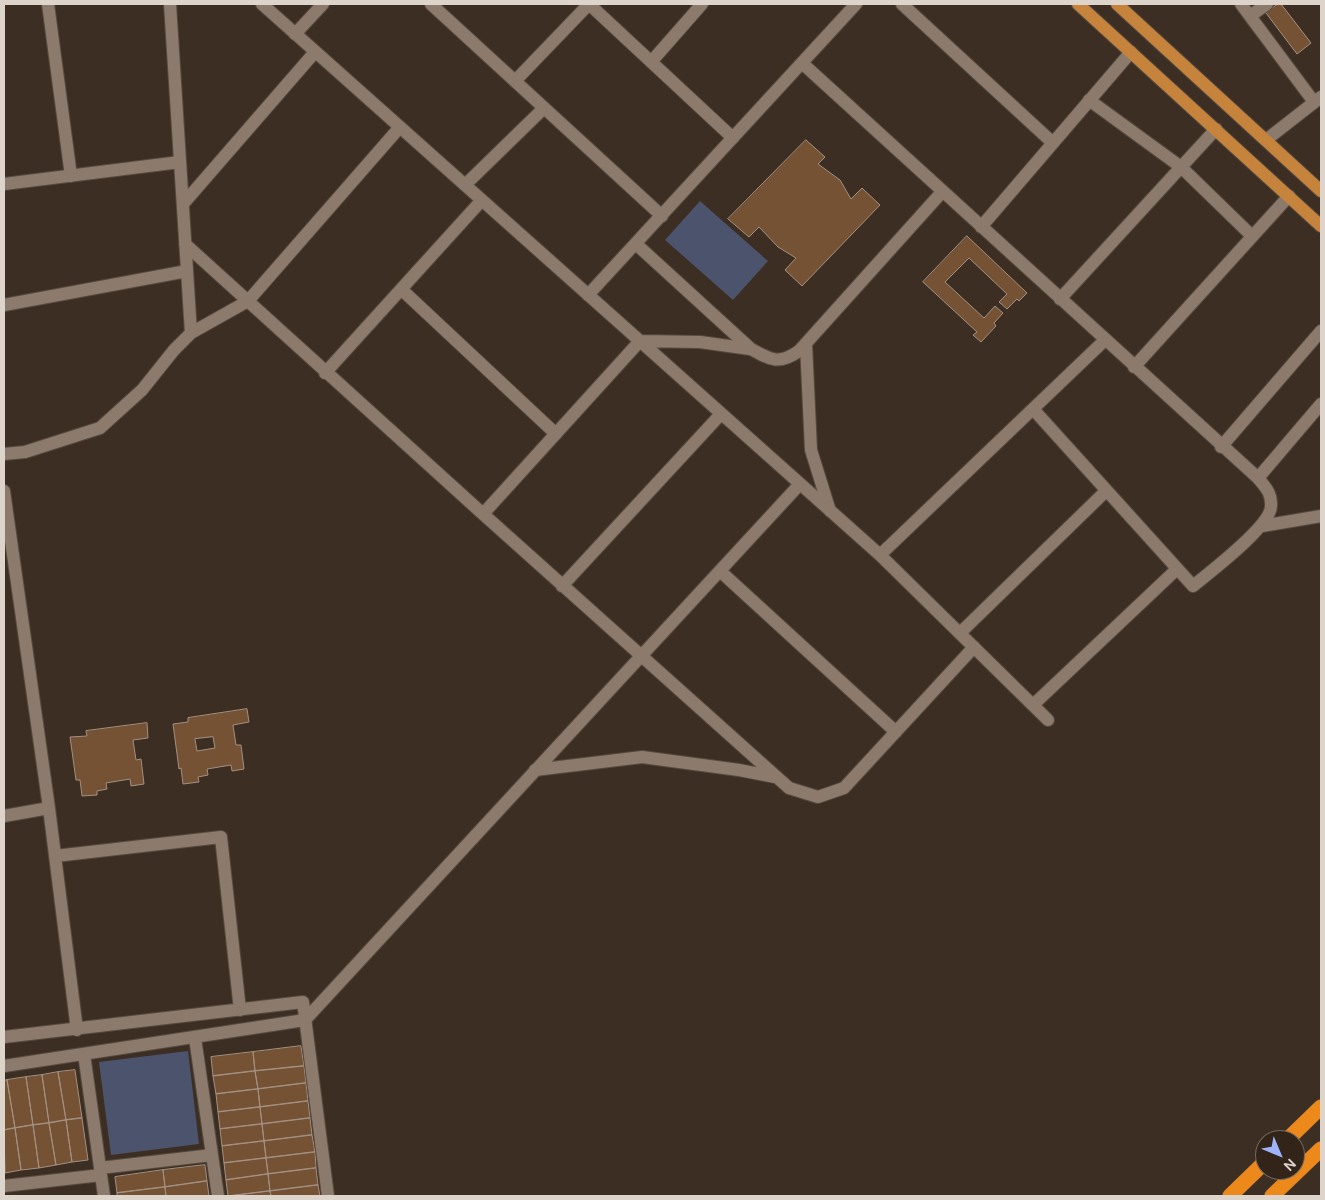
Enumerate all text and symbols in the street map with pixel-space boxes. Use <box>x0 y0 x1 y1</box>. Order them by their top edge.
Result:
north arrow <box>1255 1130 1305 1180</box>
text: N <box>1280 1155 1300 1175</box>

